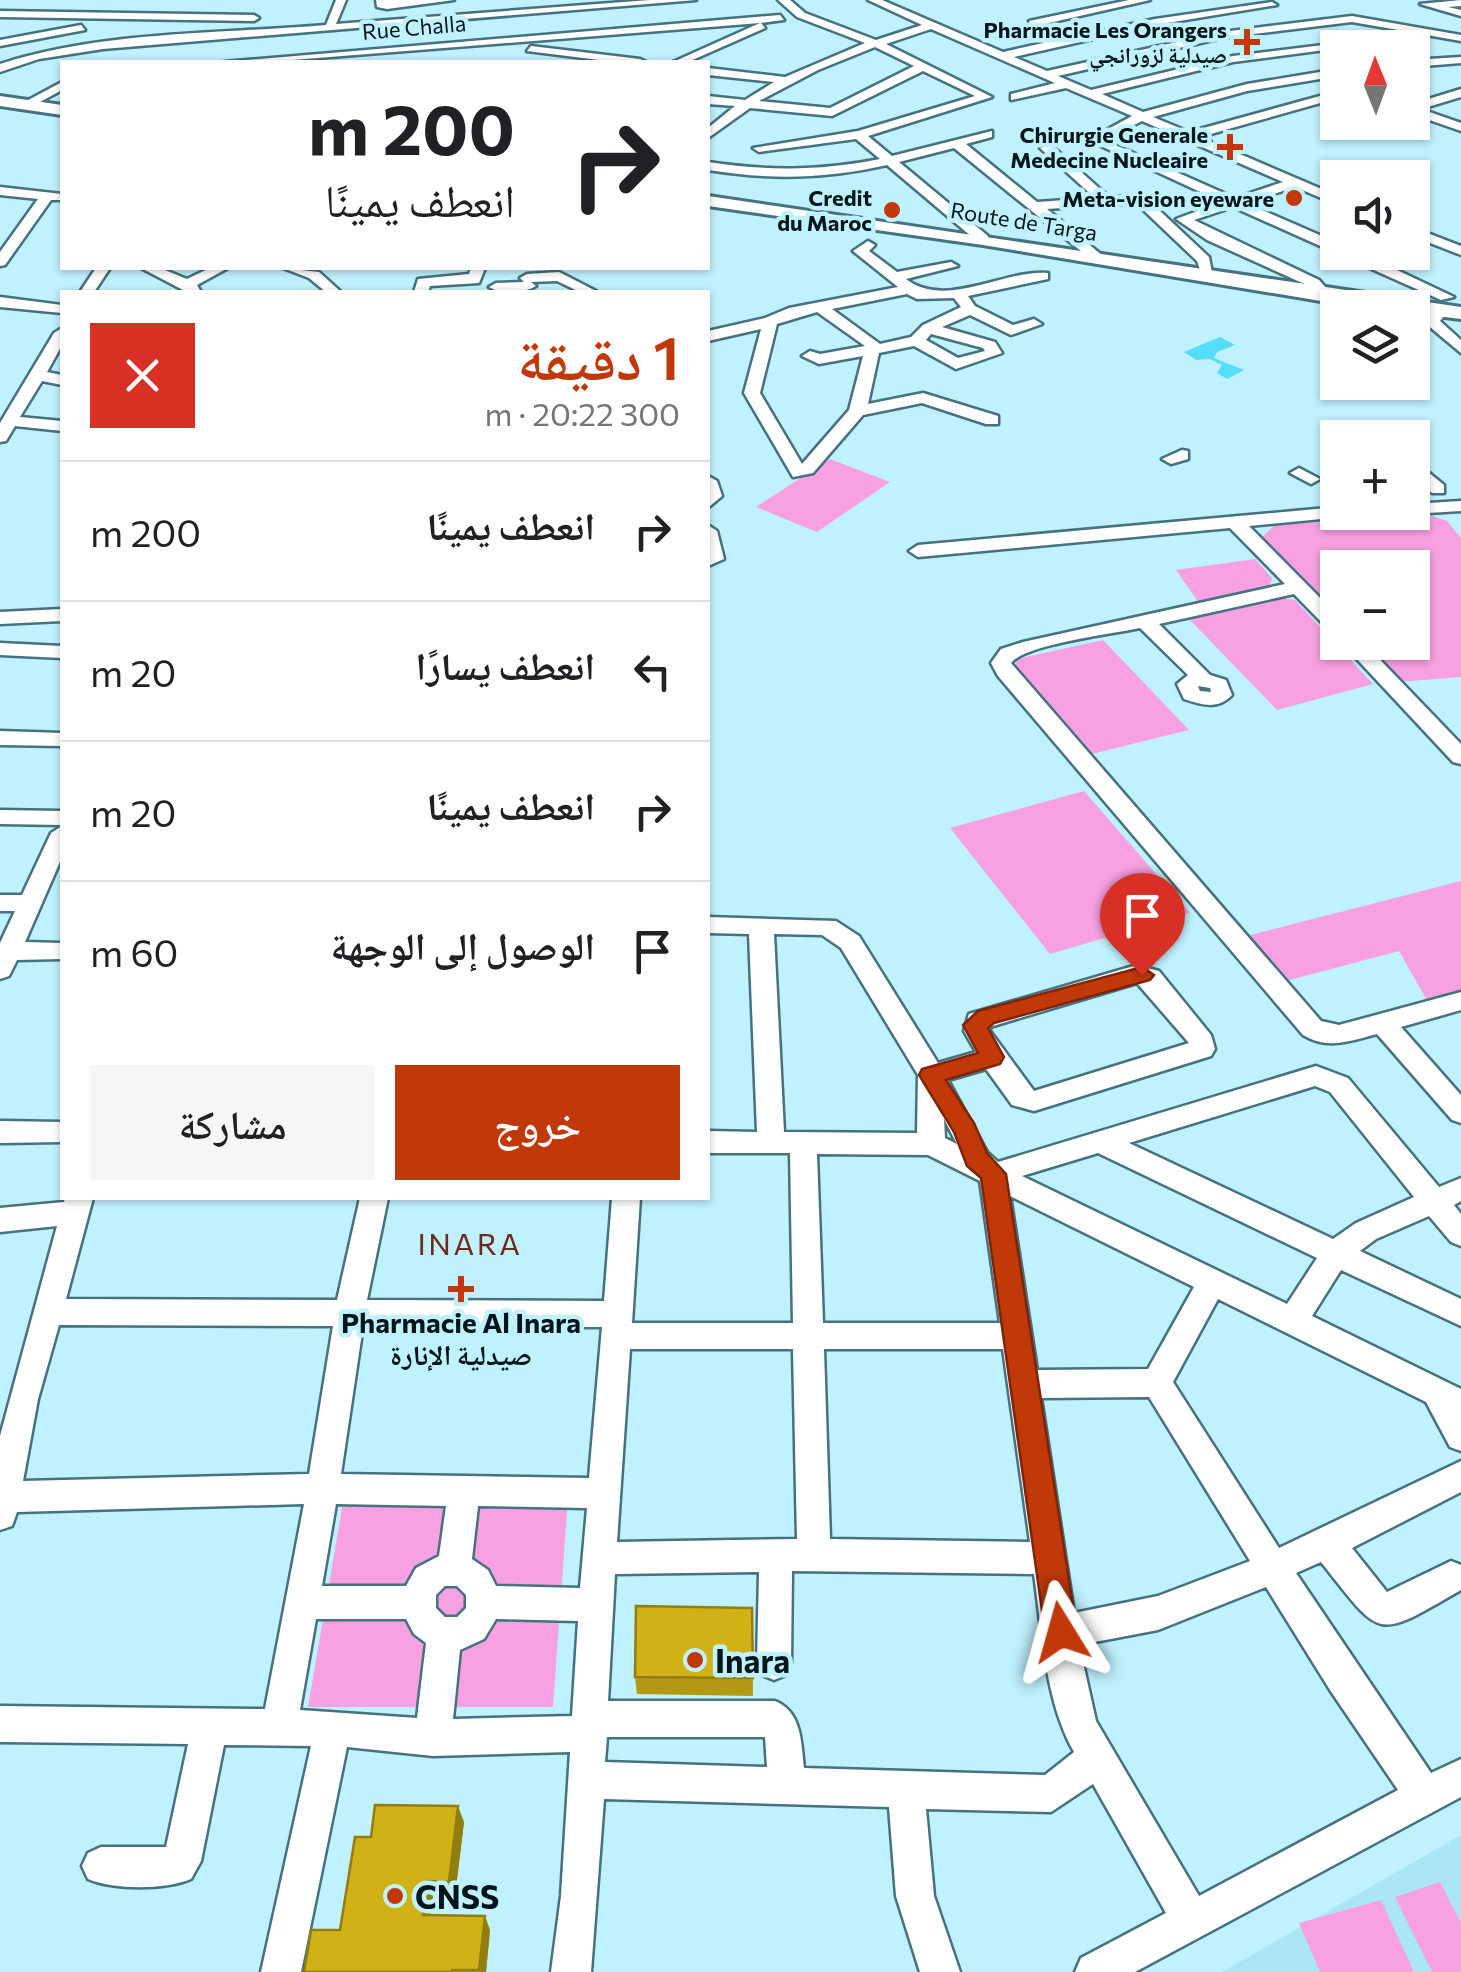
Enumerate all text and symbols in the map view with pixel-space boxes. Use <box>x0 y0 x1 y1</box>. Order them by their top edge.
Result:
street label: Rue Challa <box>361 9 467 45</box>
place label: Pharmacie Les Orangers صيدلية لزورانجي <box>984 16 1227 72</box>
north arrow <box>1320 30 1430 140</box>
map controls <box>1320 30 1430 660</box>
marker: Pharmacie Les Orangers صيدلية لزورانجي <box>1236 31 1258 53</box>
text: 200 m <box>308 84 515 169</box>
icon: right <box>550 100 680 230</box>
place label: Chirurgie Generale Medecine Nucleaire <box>1010 121 1208 173</box>
marker: Chirurgie Generale Medecine Nucleaire <box>1217 134 1243 160</box>
button: sound <box>1320 160 1430 270</box>
text: انعطف يمينًا <box>325 171 515 226</box>
place label: Credit du Maroc <box>777 184 872 236</box>
place label: Meta-vision eyeware <box>1063 185 1274 212</box>
marker: Meta-vision eyeware <box>1283 187 1305 209</box>
street label: Route de Targa <box>949 196 1099 246</box>
marker: Credit du Maroc <box>881 199 903 221</box>
button: layers <box>1320 290 1430 400</box>
text: 1 دقيقة <box>517 319 680 392</box>
button: close <box>90 323 195 428</box>
text: 300 m · 20:22 <box>485 393 680 433</box>
button: + <box>1320 420 1430 530</box>
text: انعطف يمينًا <box>427 501 595 548</box>
icon: right <box>625 504 680 559</box>
text: 200 m <box>90 508 201 555</box>
button: − <box>1320 550 1430 660</box>
text: انعطف يسارًا <box>415 641 595 688</box>
icon: left <box>625 644 680 699</box>
text: 20 m <box>90 648 176 695</box>
text: انعطف يمينًا <box>427 781 595 828</box>
icon: right <box>625 784 680 839</box>
text: 20 m <box>90 788 176 835</box>
pin <box>1100 873 1185 976</box>
icon: arrive <box>1115 888 1170 943</box>
text: الوصول إلى الوجهة <box>331 921 595 968</box>
icon: arrive <box>625 924 680 979</box>
text: 60 m <box>90 928 178 975</box>
button: مشاركة <box>90 1065 375 1180</box>
button: خروج <box>395 1065 680 1180</box>
district label: INARA <box>417 1224 523 1261</box>
marker: Pharmacie Al Inara صيدلية الإنارة <box>450 1278 472 1300</box>
place label: Pharmacie Al Inara صيدلية الإنارة <box>341 1305 581 1372</box>
position arrow <box>1009 1580 1113 1684</box>
place label: Inara <box>715 1640 790 1680</box>
marker: Inara <box>684 1649 706 1671</box>
place label: CNSS <box>415 1876 499 1916</box>
marker: CNSS <box>384 1885 406 1907</box>

